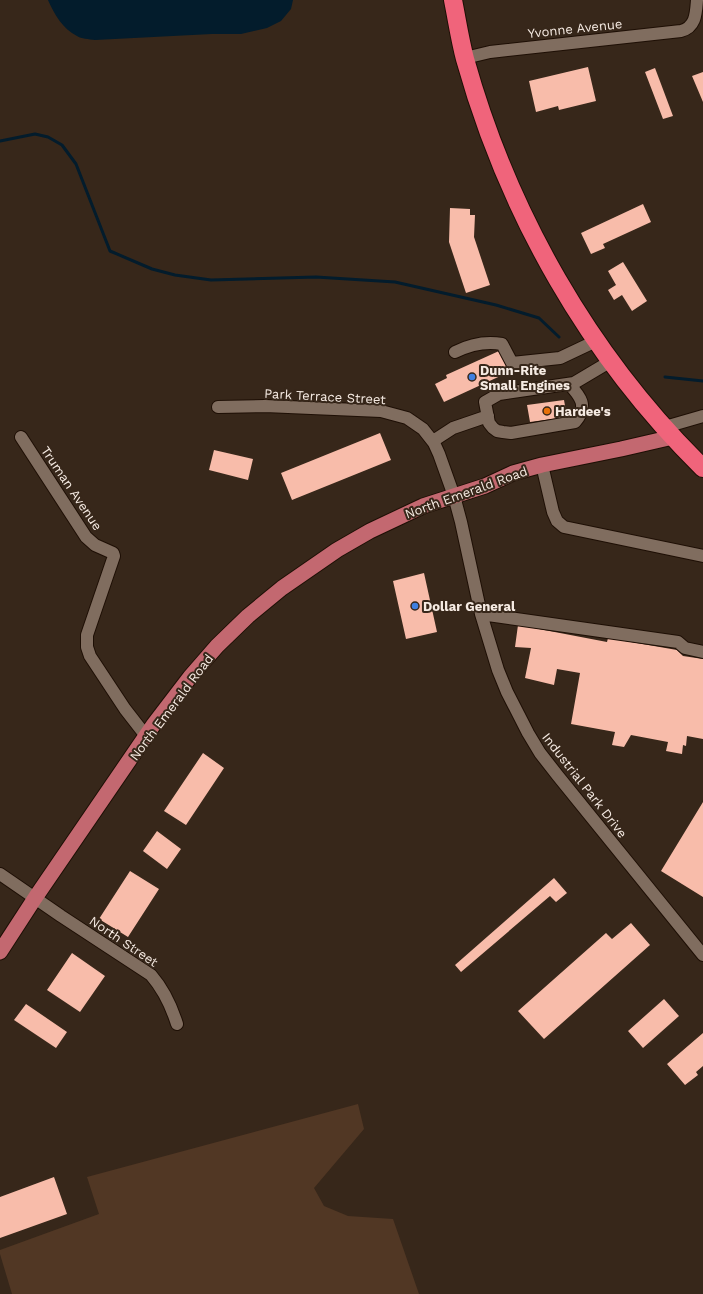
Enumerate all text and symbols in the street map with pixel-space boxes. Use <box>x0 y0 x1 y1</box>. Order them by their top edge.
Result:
street label: Yvonne Avenue <box>527 16 623 41</box>
place label: Dunn-Rite Small Engines <box>480 363 570 393</box>
marker: Dunn-Rite Small Engines <box>467 372 477 382</box>
street label: Park Terrace Street <box>264 386 387 407</box>
place label: Hardee's <box>555 404 611 419</box>
marker: Hardee's <box>542 406 552 416</box>
street label: Truman Avenue <box>38 443 105 533</box>
street label: North Emerald Road <box>403 463 529 522</box>
place label: Dollar General <box>423 599 516 614</box>
marker: Dollar General <box>410 601 420 611</box>
street label: North Emerald Road <box>127 651 216 763</box>
street label: Industrial Park Drive <box>539 730 630 841</box>
street label: North Street <box>87 913 161 970</box>

